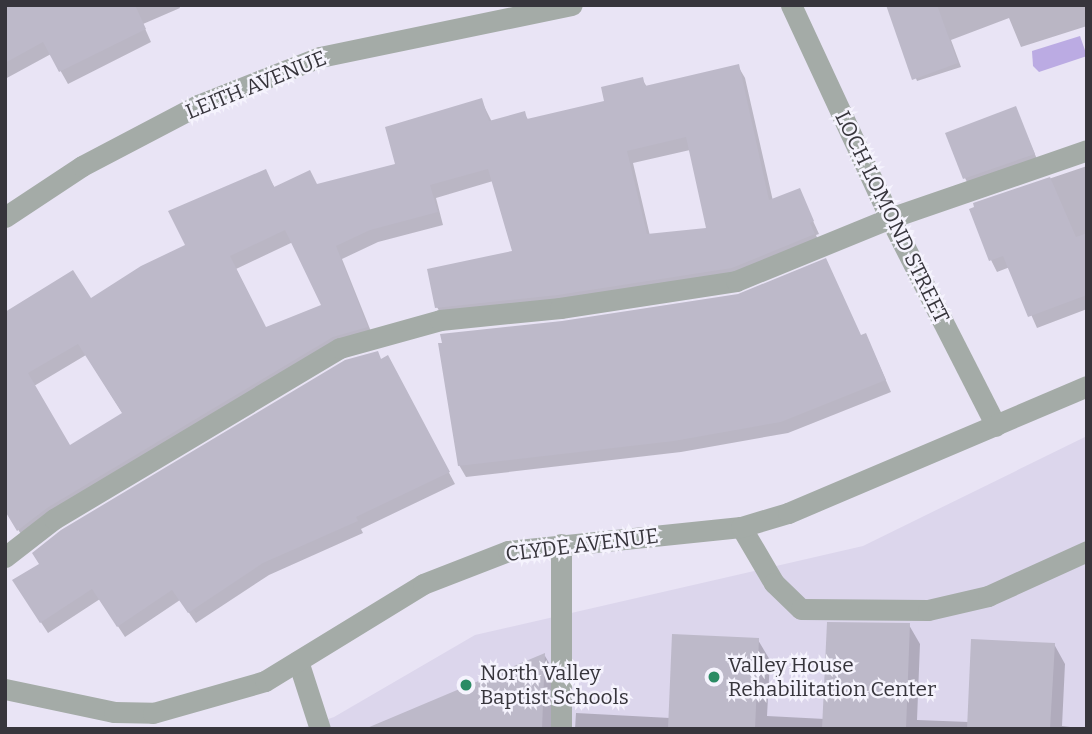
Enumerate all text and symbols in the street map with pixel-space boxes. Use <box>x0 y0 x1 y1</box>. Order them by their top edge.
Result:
street label: LEITH AVENUE <box>182 45 330 125</box>
street label: LOCH LOMOND STREET <box>830 107 954 327</box>
street label: CLYDE AVENUE <box>504 523 660 567</box>
place label: Valley House Rehabilitation Center <box>728 652 936 702</box>
place label: North Valley Baptist Schools <box>480 660 629 710</box>
marker: Valley House Rehabilitation Center <box>706 669 722 685</box>
marker: North Valley Baptist Schools <box>458 677 474 693</box>

